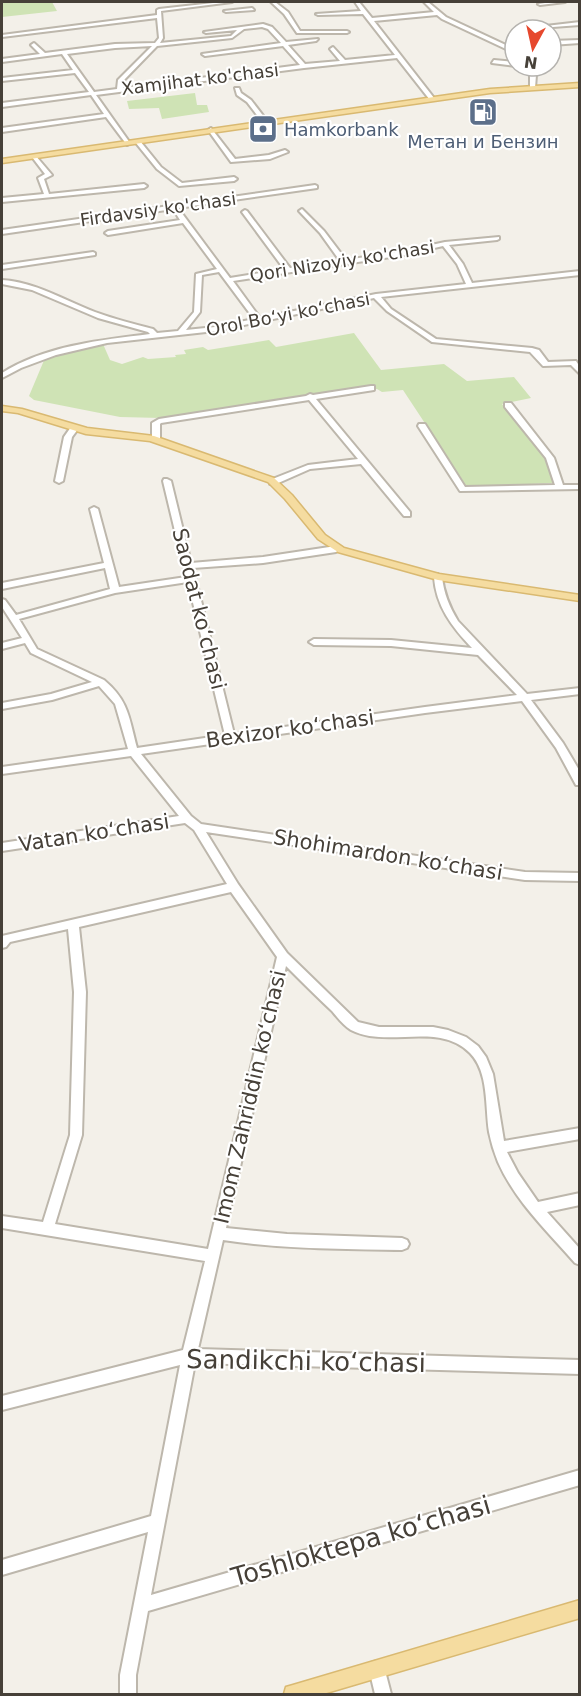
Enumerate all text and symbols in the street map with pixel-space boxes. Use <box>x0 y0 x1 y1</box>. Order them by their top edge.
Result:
north arrow <box>503 18 563 78</box>
text: N <box>523 52 539 73</box>
street label: Xamjihat ko'chasi <box>120 59 280 99</box>
fuel station icon: Метан и Бензин <box>467 96 499 128</box>
bank icon: Hamkorbank <box>247 113 279 145</box>
place label: Hamkorbank <box>284 119 399 140</box>
place label: Метан и Бензин <box>407 131 559 152</box>
street label: Firdavsiy ko'chasi <box>79 188 237 230</box>
street label: Qori Nizoyiy ko'chasi <box>248 236 436 286</box>
street label: Orol Boʻyi koʻchasi <box>204 288 372 340</box>
street label: Saodat koʻchasi <box>167 526 231 692</box>
street label: Bexizor koʻchasi <box>204 705 376 753</box>
street label: Vatan koʻchasi <box>17 809 171 857</box>
street label: Shohimardon koʻchasi <box>272 825 504 885</box>
street label: Imom Zahriddin koʻchasi <box>209 968 291 1226</box>
street label: Sandikchi koʻchasi <box>186 1344 426 1378</box>
street label: Toshloktepa koʻchasi <box>227 1490 494 1593</box>

